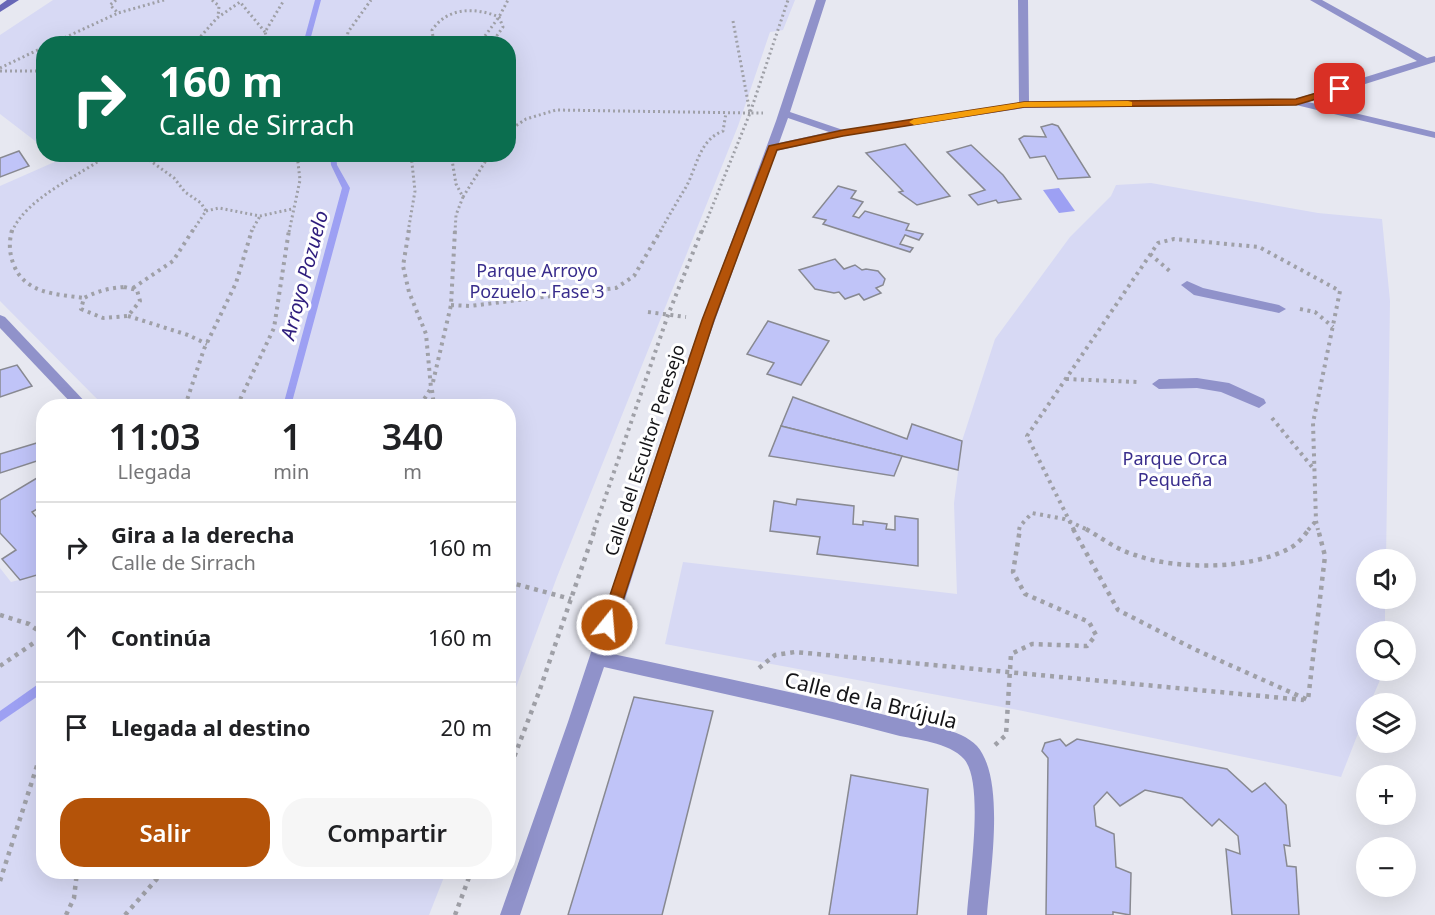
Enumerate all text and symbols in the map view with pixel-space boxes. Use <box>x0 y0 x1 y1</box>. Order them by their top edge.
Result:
text: 160 m <box>159 52 283 109</box>
icon: right <box>60 60 138 138</box>
pin <box>1314 63 1365 114</box>
icon: arrive <box>1323 72 1356 105</box>
text: Calle de Sirrach <box>159 106 355 143</box>
water label: Arroyo Pozuelo <box>273 207 334 345</box>
park label: Parque Arroyo Pozuelo - Fase 3 <box>469 258 605 303</box>
street label: Calle del Escultor Peresejo <box>598 341 690 559</box>
text: 11:03 <box>108 412 201 461</box>
text: 1 <box>281 412 302 461</box>
text: 340 <box>382 412 444 461</box>
park label: Parque Orca Pequeña <box>1123 446 1227 491</box>
text: Llegada <box>118 458 192 485</box>
text: min <box>273 458 309 485</box>
text: m <box>403 458 422 485</box>
text: Gira a la derecha <box>111 519 295 549</box>
icon: right <box>60 531 93 564</box>
text: 160 m <box>428 532 492 562</box>
text: Calle de Sirrach <box>111 549 256 576</box>
map controls <box>1356 549 1416 897</box>
button: sound <box>1356 549 1416 609</box>
position arrow <box>575 593 639 657</box>
icon: ahead <box>60 621 93 654</box>
button: search <box>1356 621 1416 681</box>
text: Continúa <box>111 622 211 652</box>
text: 160 m <box>428 622 492 652</box>
street label: Calle de la Brújula <box>782 665 960 735</box>
button: layers <box>1356 693 1416 753</box>
icon: arrive <box>60 711 93 744</box>
text: Llegada al destino <box>111 712 311 742</box>
text: 20 m <box>441 712 492 742</box>
button: + <box>1356 765 1416 825</box>
button: Salir <box>60 798 270 867</box>
button: Compartir <box>282 798 492 867</box>
button: − <box>1356 837 1416 897</box>

